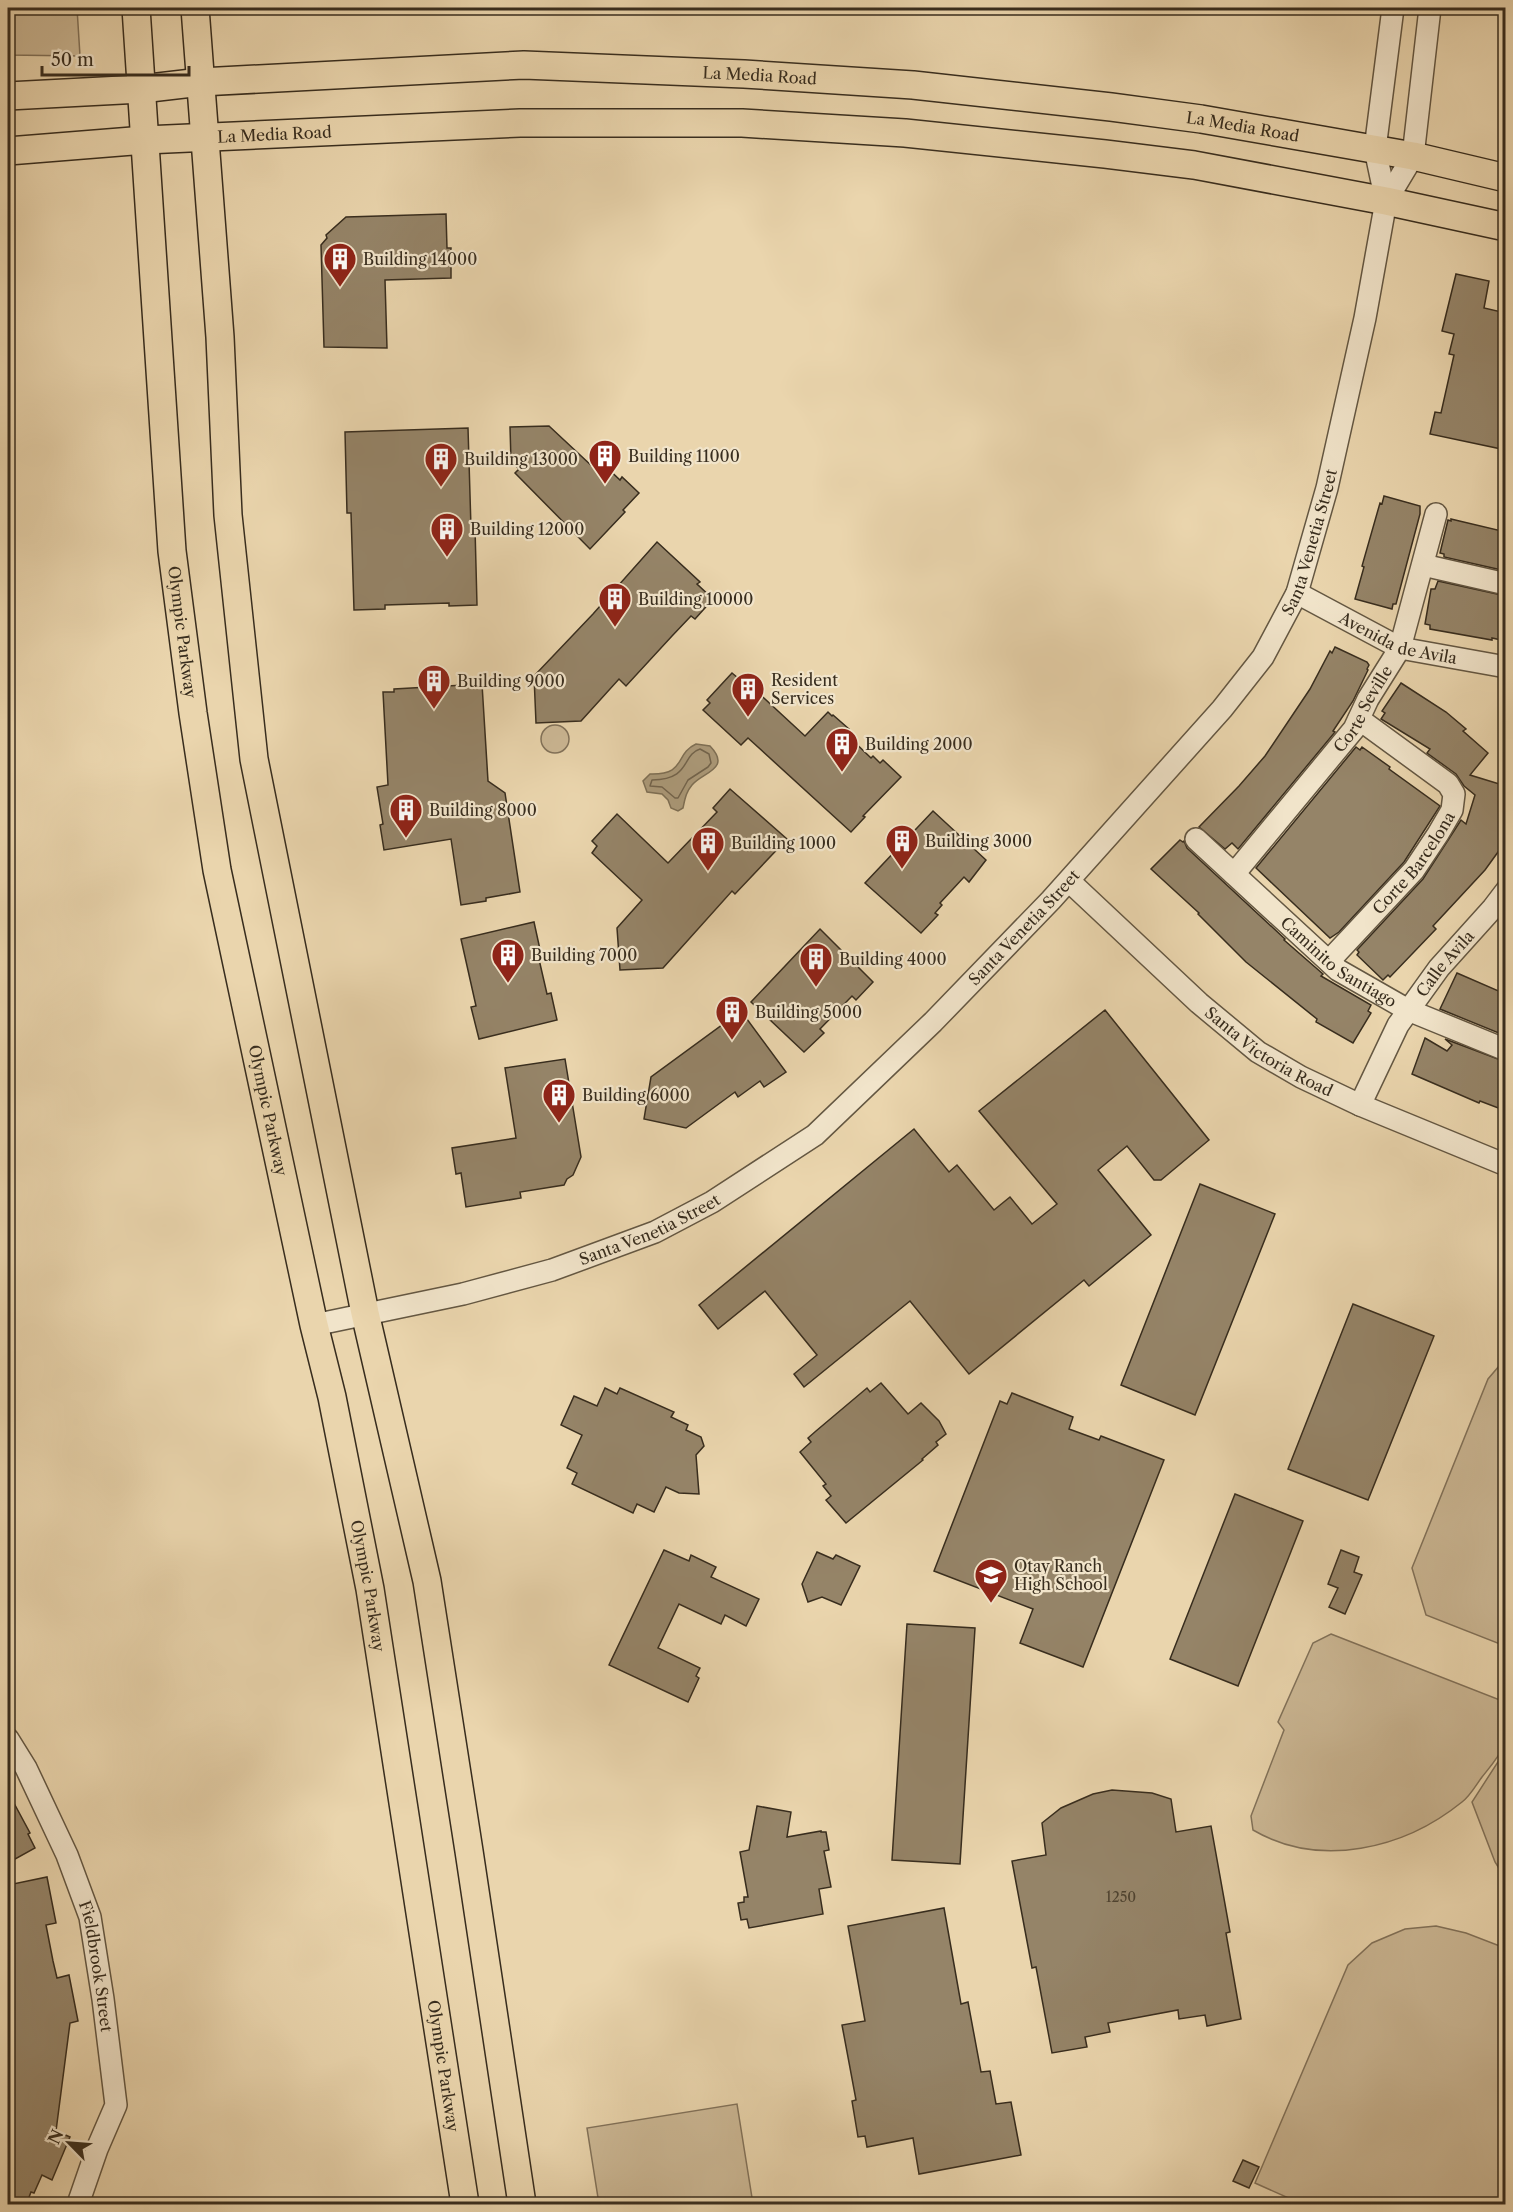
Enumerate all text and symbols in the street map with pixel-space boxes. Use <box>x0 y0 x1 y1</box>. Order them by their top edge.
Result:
scale bar <box>42 39 189 77</box>
text: 50 m <box>51 49 94 71</box>
street label: La Media Road <box>702 62 818 89</box>
street label: La Media Road <box>1185 107 1301 146</box>
street label: La Media Road <box>217 122 332 147</box>
building icon: Building 14000 <box>322 241 358 288</box>
place label: Building 14000 <box>363 249 477 269</box>
building icon: Building 11000 <box>587 438 623 485</box>
building icon: Building 13000 <box>423 441 459 488</box>
place label: Building 11000 <box>628 446 740 466</box>
place label: Building 13000 <box>464 449 578 469</box>
street label: Santa Venetia Street <box>1277 467 1341 619</box>
building icon: Building 12000 <box>429 511 465 558</box>
place label: Building 12000 <box>470 519 584 539</box>
street label: Olympic Parkway <box>164 565 201 701</box>
building icon: Building 10000 <box>597 581 633 628</box>
place label: Building 10000 <box>638 589 753 609</box>
street label: Avenida de Avila <box>1335 607 1459 668</box>
street label: Corte Seville <box>1329 662 1397 756</box>
building icon: Building 9000 <box>416 663 452 710</box>
place label: Resident Services <box>771 670 838 708</box>
place label: Building 9000 <box>457 671 565 691</box>
building icon: Resident Services <box>730 671 766 718</box>
building icon: Building 2000 <box>824 726 860 773</box>
place label: Building 2000 <box>865 734 973 754</box>
building icon: Building 8000 <box>388 792 424 839</box>
place label: Building 8000 <box>429 800 537 820</box>
street label: Corte Barcelona <box>1368 807 1459 918</box>
building icon: Building 3000 <box>884 823 920 870</box>
building icon: Building 1000 <box>690 825 726 872</box>
place label: Building 3000 <box>925 831 1032 851</box>
place label: Building 1000 <box>731 833 836 853</box>
street label: Santa Venetia Street <box>964 865 1084 989</box>
street label: Caminito Santiago <box>1277 912 1400 1012</box>
street label: Calle Avila <box>1412 926 1479 1001</box>
building icon: Building 7000 <box>490 937 526 984</box>
building icon: Building 4000 <box>798 941 834 988</box>
place label: Building 7000 <box>531 945 637 965</box>
place label: Building 4000 <box>839 949 947 969</box>
building icon: Building 5000 <box>714 994 750 1041</box>
place label: Building 5000 <box>755 1002 862 1022</box>
street label: Santa Victoria Road <box>1201 1002 1336 1101</box>
street label: Olympic Parkway <box>245 1043 292 1179</box>
building icon: Building 6000 <box>541 1077 577 1124</box>
place label: Building 6000 <box>582 1085 690 1105</box>
street label: Santa Venetia Street <box>576 1189 724 1269</box>
street label: Olympic Parkway <box>347 1518 390 1654</box>
place label: Otay Ranch High School <box>1014 1556 1108 1594</box>
school or university icon: Otay Ranch High School <box>973 1557 1009 1604</box>
house number: 1250 <box>1106 1888 1136 1906</box>
street label: Fieldbrook Street <box>75 1898 117 2033</box>
street label: Olympic Parkway <box>424 1998 464 2134</box>
north arrow <box>39 2113 99 2173</box>
text: N <box>43 2126 67 2147</box>

